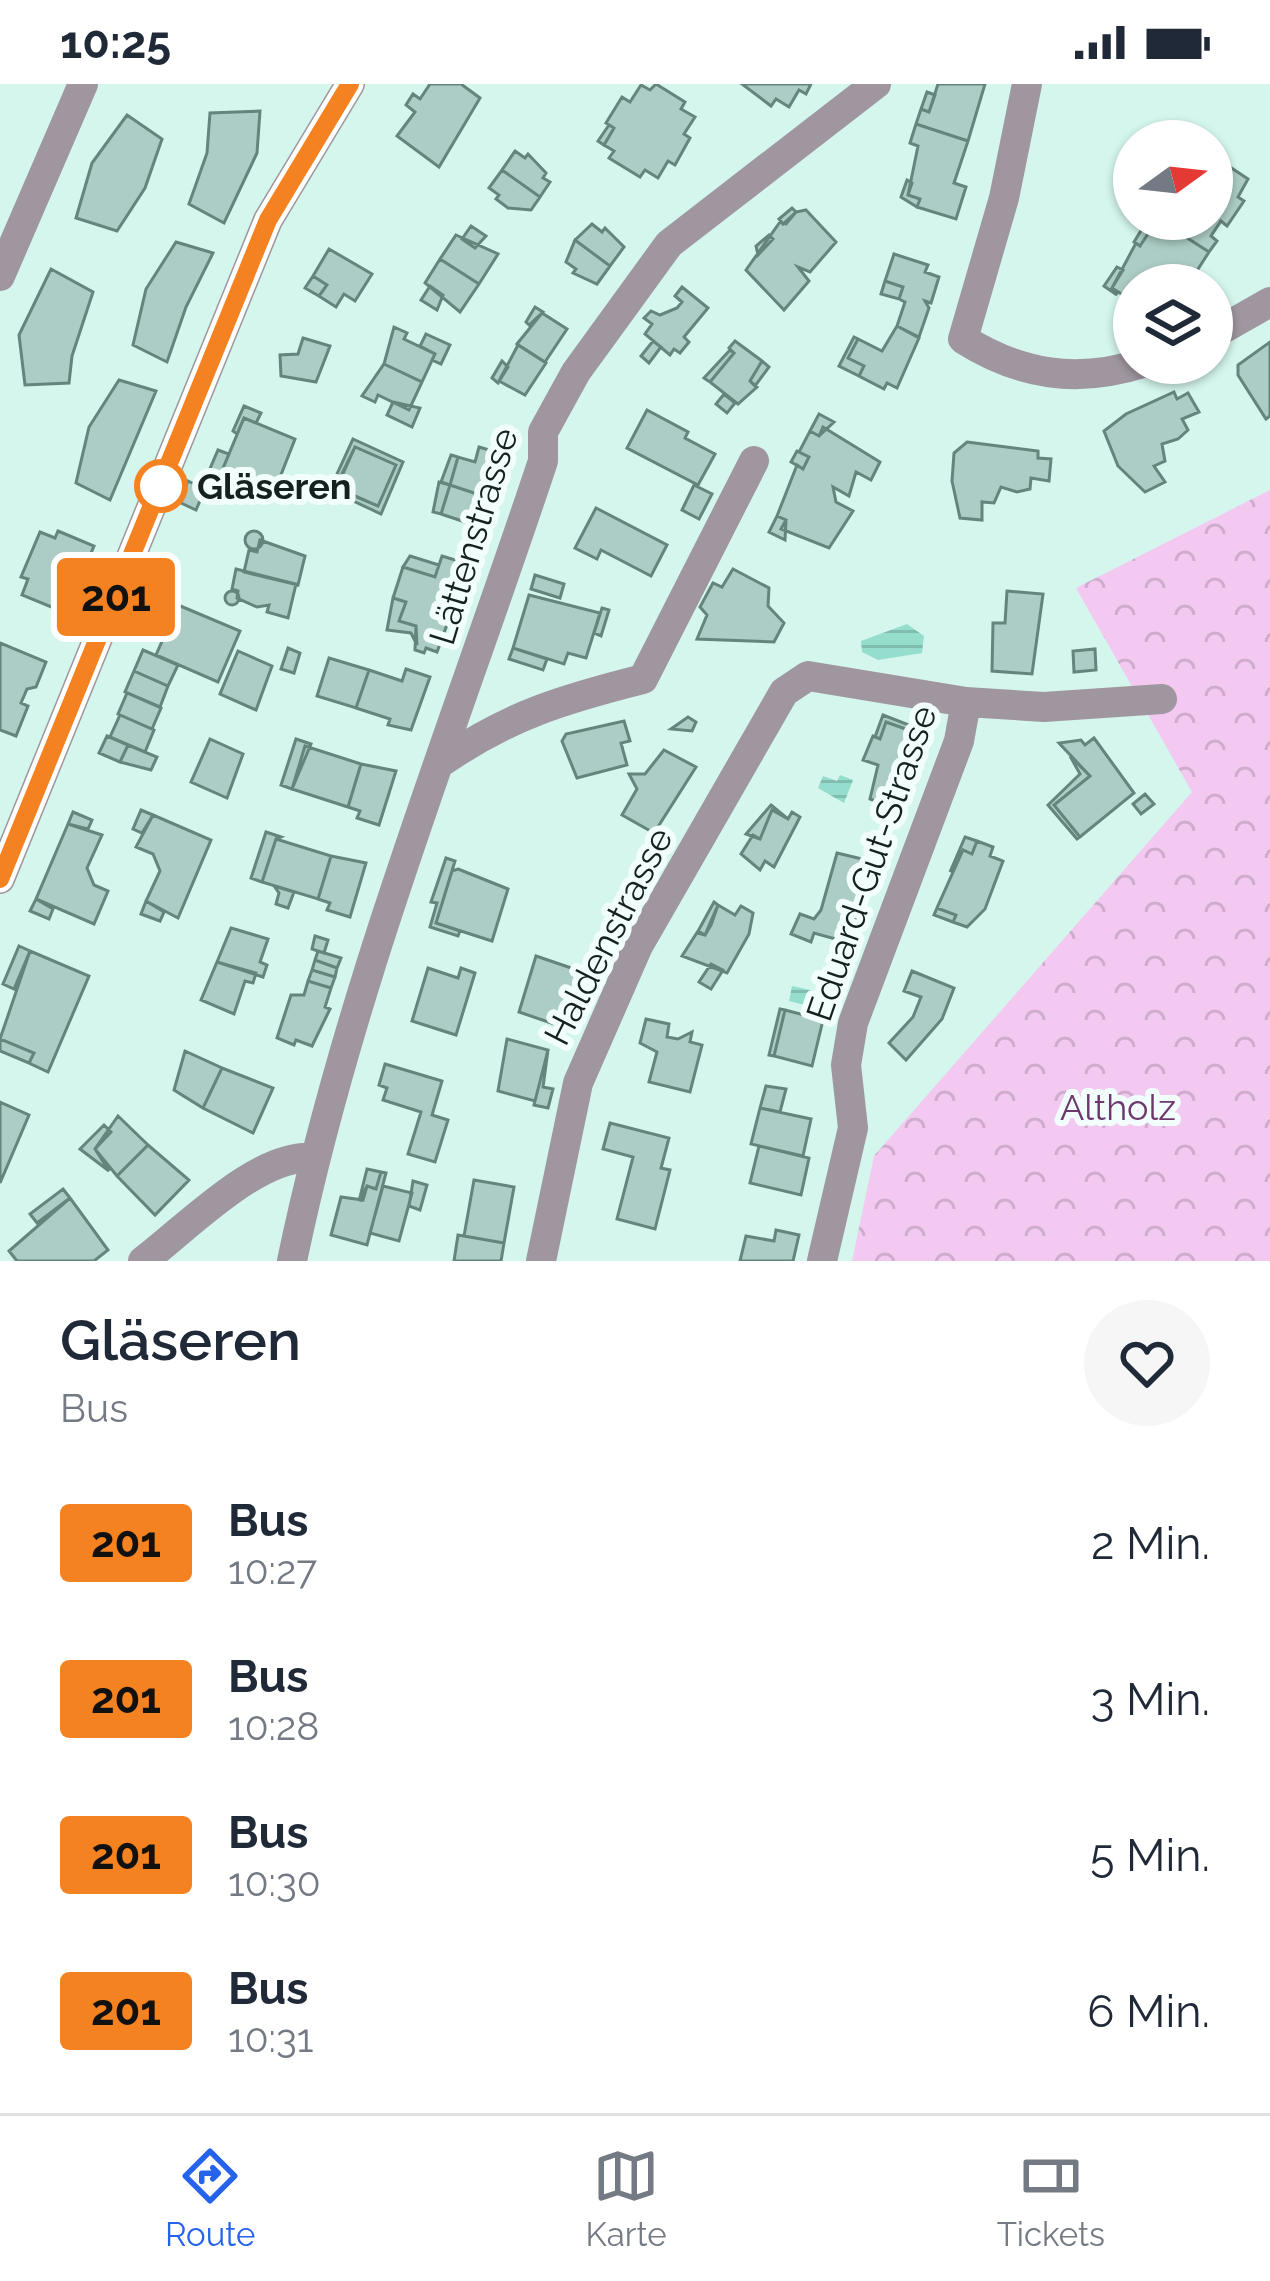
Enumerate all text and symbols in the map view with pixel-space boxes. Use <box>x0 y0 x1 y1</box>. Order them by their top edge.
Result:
text: 10:25 <box>60 16 171 69</box>
north arrow <box>1113 120 1233 240</box>
map controls <box>1113 120 1233 384</box>
button: layers <box>1113 264 1233 384</box>
street label: Lättenstrasse <box>420 423 526 649</box>
marker: Gläseren <box>136 461 186 511</box>
place label: Gläseren <box>197 465 352 507</box>
line badge: 201 <box>47 558 185 636</box>
text: 201 <box>81 572 151 621</box>
street label: Eduard-Gut-Strasse <box>797 700 945 1026</box>
street label: Haldenstrasse <box>535 820 681 1052</box>
park label: Altholz <box>1060 1086 1176 1128</box>
button: heart <box>1084 1300 1210 1426</box>
text: Gläseren <box>60 1306 301 1373</box>
text: Bus <box>60 1385 128 1431</box>
text: Bus <box>228 1494 309 1547</box>
text: 2 Min. <box>1091 1517 1210 1570</box>
text: 201 <box>91 1518 161 1567</box>
text: 10:27 <box>228 1547 317 1593</box>
text: Bus <box>228 1650 309 1703</box>
text: 3 Min. <box>1090 1673 1210 1726</box>
text: 201 <box>91 1674 161 1723</box>
text: 10:28 <box>228 1703 319 1749</box>
text: Bus <box>228 1806 309 1859</box>
text: 5 Min. <box>1090 1829 1210 1882</box>
text: 201 <box>91 1830 161 1879</box>
text: 10:30 <box>228 1859 321 1905</box>
text: Bus <box>228 1962 309 2015</box>
text: 6 Min. <box>1087 1985 1210 2038</box>
text: 201 <box>91 1986 161 2035</box>
text: 10:31 <box>228 2015 313 2061</box>
tab: Route <box>165 2143 255 2254</box>
tab: Karte <box>586 2143 667 2254</box>
tab: Tickets <box>997 2143 1105 2254</box>

